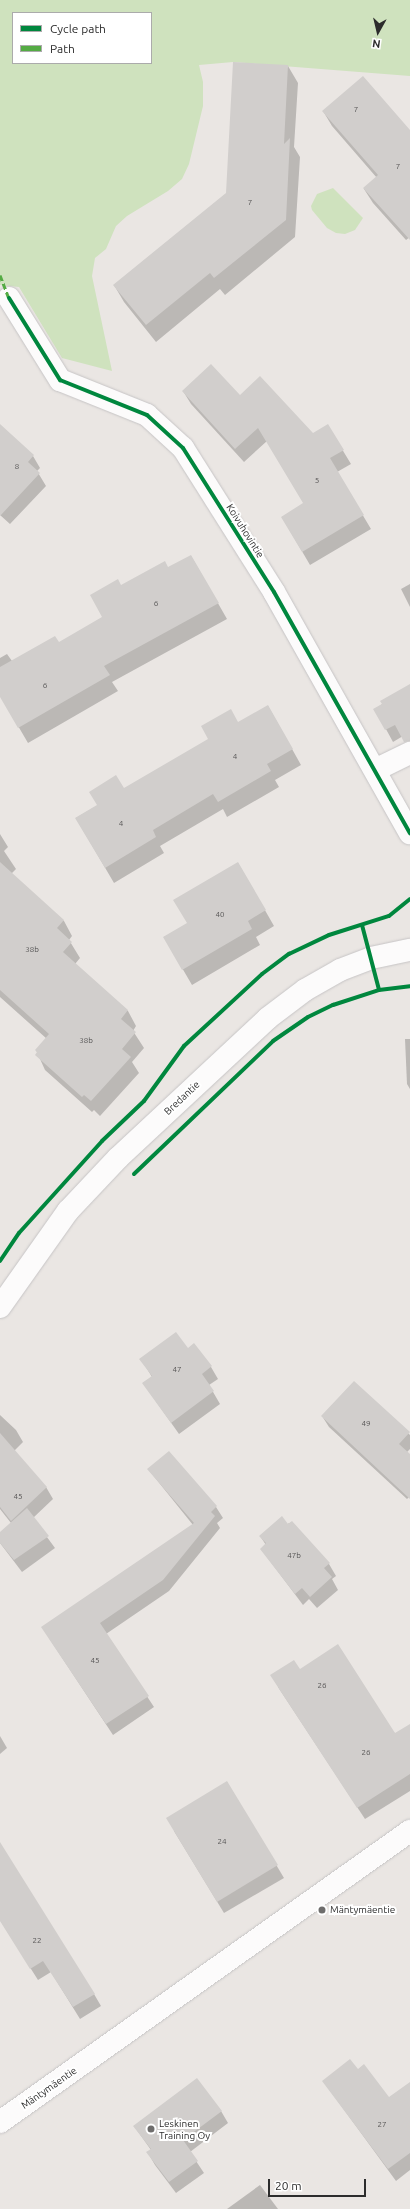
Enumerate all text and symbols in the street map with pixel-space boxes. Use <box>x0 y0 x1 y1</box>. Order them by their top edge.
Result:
legend <box>12 12 152 64</box>
north arrow <box>358 12 398 52</box>
text: Cycle path <box>50 22 106 35</box>
text: N <box>371 37 381 50</box>
text: Path <box>50 42 75 55</box>
house number: 7 <box>354 105 358 115</box>
house number: 7 <box>396 162 400 172</box>
house number: 7 <box>248 198 252 208</box>
house number: 8 <box>15 462 19 472</box>
house number: 5 <box>315 476 319 486</box>
street label: Koivuhovintie <box>224 502 266 560</box>
house number: 6 <box>154 599 158 609</box>
house number: 6 <box>43 681 47 691</box>
house number: 4 <box>233 752 237 762</box>
house number: 4 <box>119 819 123 829</box>
house number: 40 <box>215 910 225 920</box>
house number: 38b <box>25 945 39 955</box>
house number: 38b <box>79 1036 93 1046</box>
street label: Bredantie <box>162 1079 202 1117</box>
house number: 47 <box>172 1365 182 1375</box>
house number: 49 <box>361 1419 371 1429</box>
house number: 45 <box>13 1492 23 1502</box>
house number: 47b <box>287 1551 301 1561</box>
house number: 45 <box>90 1656 100 1666</box>
house number: 26 <box>317 1681 327 1691</box>
house number: 26 <box>361 1748 371 1758</box>
house number: 24 <box>217 1837 227 1847</box>
place label: Mäntymäentie <box>330 1904 395 1916</box>
marker: Mäntymäentie <box>317 1905 327 1915</box>
house number: 22 <box>32 1936 42 1946</box>
street label: Mäntymäentie <box>19 2064 79 2112</box>
place label: Leskinen Training Oy <box>159 2117 210 2140</box>
house number: 27 <box>377 2120 387 2130</box>
marker: Leskinen Training Oy <box>146 2124 156 2134</box>
scale bar <box>270 2171 368 2197</box>
text: 20 m <box>275 2179 302 2192</box>

